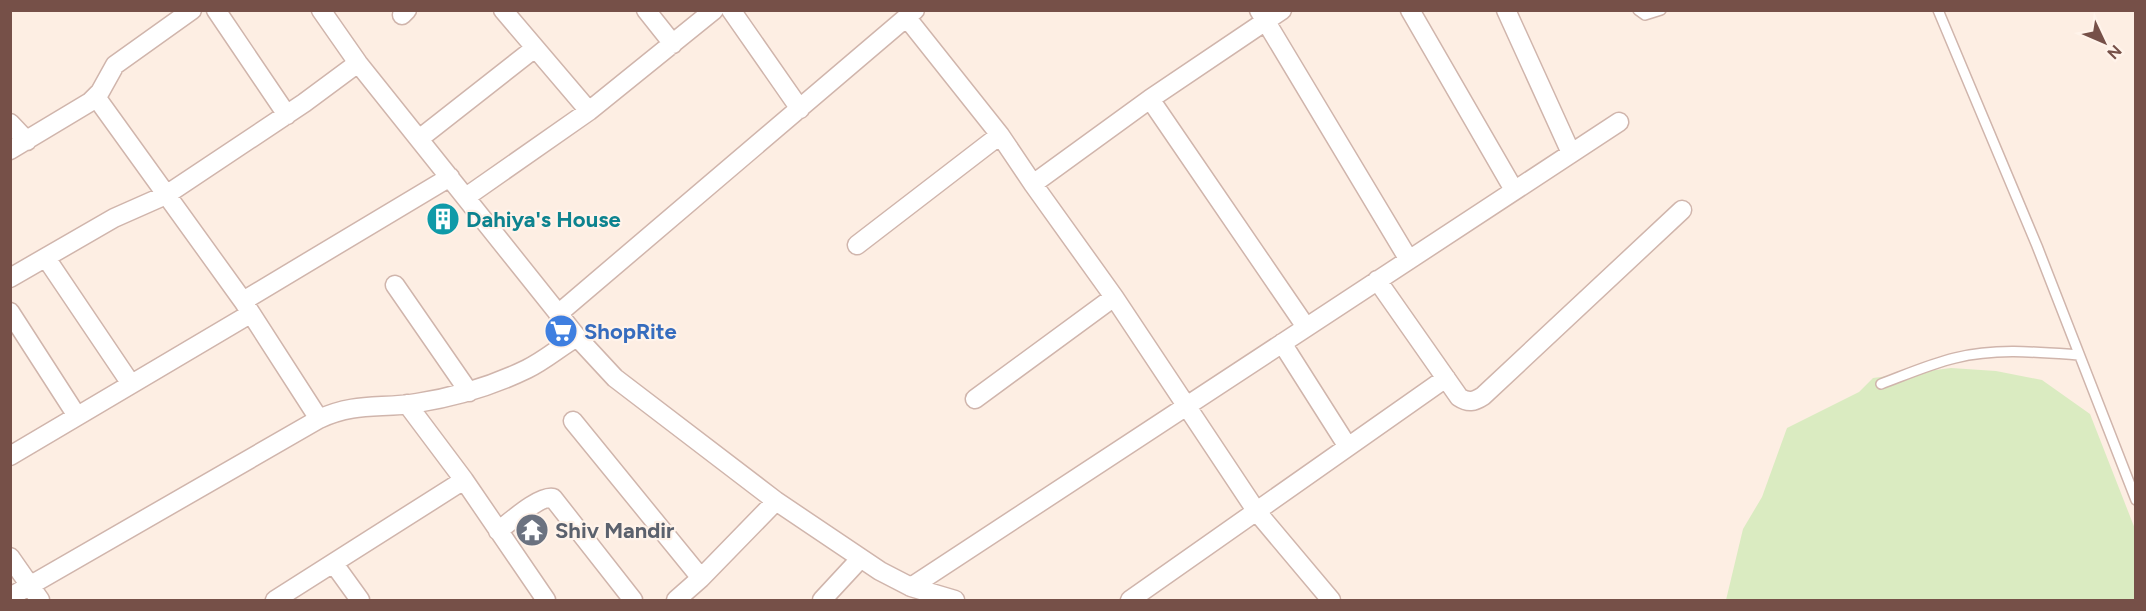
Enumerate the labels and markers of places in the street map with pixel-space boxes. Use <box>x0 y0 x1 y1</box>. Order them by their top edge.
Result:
building icon: Dahiya's House <box>425 201 461 237</box>
place label: Dahiya's House <box>466 206 621 233</box>
supermarket icon: ShopRite <box>543 313 579 349</box>
place label: ShopRite <box>584 318 677 345</box>
temple icon: Shiv Mandir <box>514 512 550 548</box>
place label: Shiv Mandir <box>555 517 675 544</box>

